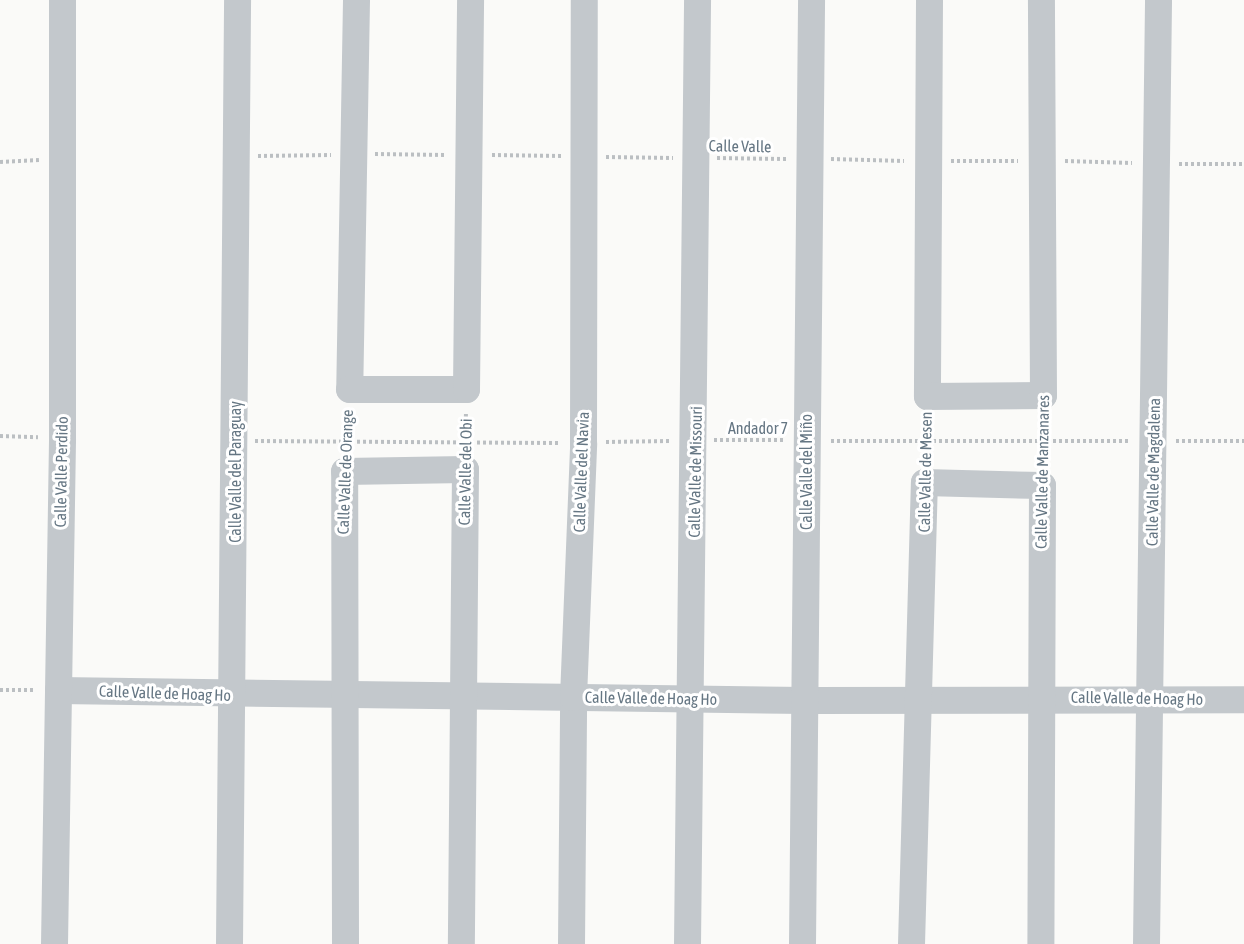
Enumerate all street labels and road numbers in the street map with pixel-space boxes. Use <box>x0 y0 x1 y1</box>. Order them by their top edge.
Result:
street label: Calle Valle <box>708 136 772 156</box>
street label: Calle Valle de Manzanares <box>1031 395 1053 549</box>
street label: Calle Valle de Magdalena <box>1142 398 1164 546</box>
street label: Calle Valle del Paraguay <box>225 401 245 543</box>
street label: Calle Valle de Missouri <box>684 406 706 538</box>
street label: Calle Valle de Orange <box>333 409 357 535</box>
street label: Calle Valle del Navia <box>569 411 593 533</box>
street label: Calle Valle de Mesen <box>914 411 936 533</box>
street label: Calle Valle del Miño <box>796 414 816 530</box>
street label: Calle Valle Perdido <box>50 416 72 528</box>
street label: Calle Valle del Obi <box>454 418 476 526</box>
street label: Andador 7 <box>728 418 788 438</box>
street label: Calle Valle de Hoag Ho <box>99 681 231 705</box>
street label: Calle Valle de Hoag Ho <box>585 687 717 709</box>
street label: Calle Valle de Hoag Ho <box>1071 687 1203 709</box>

